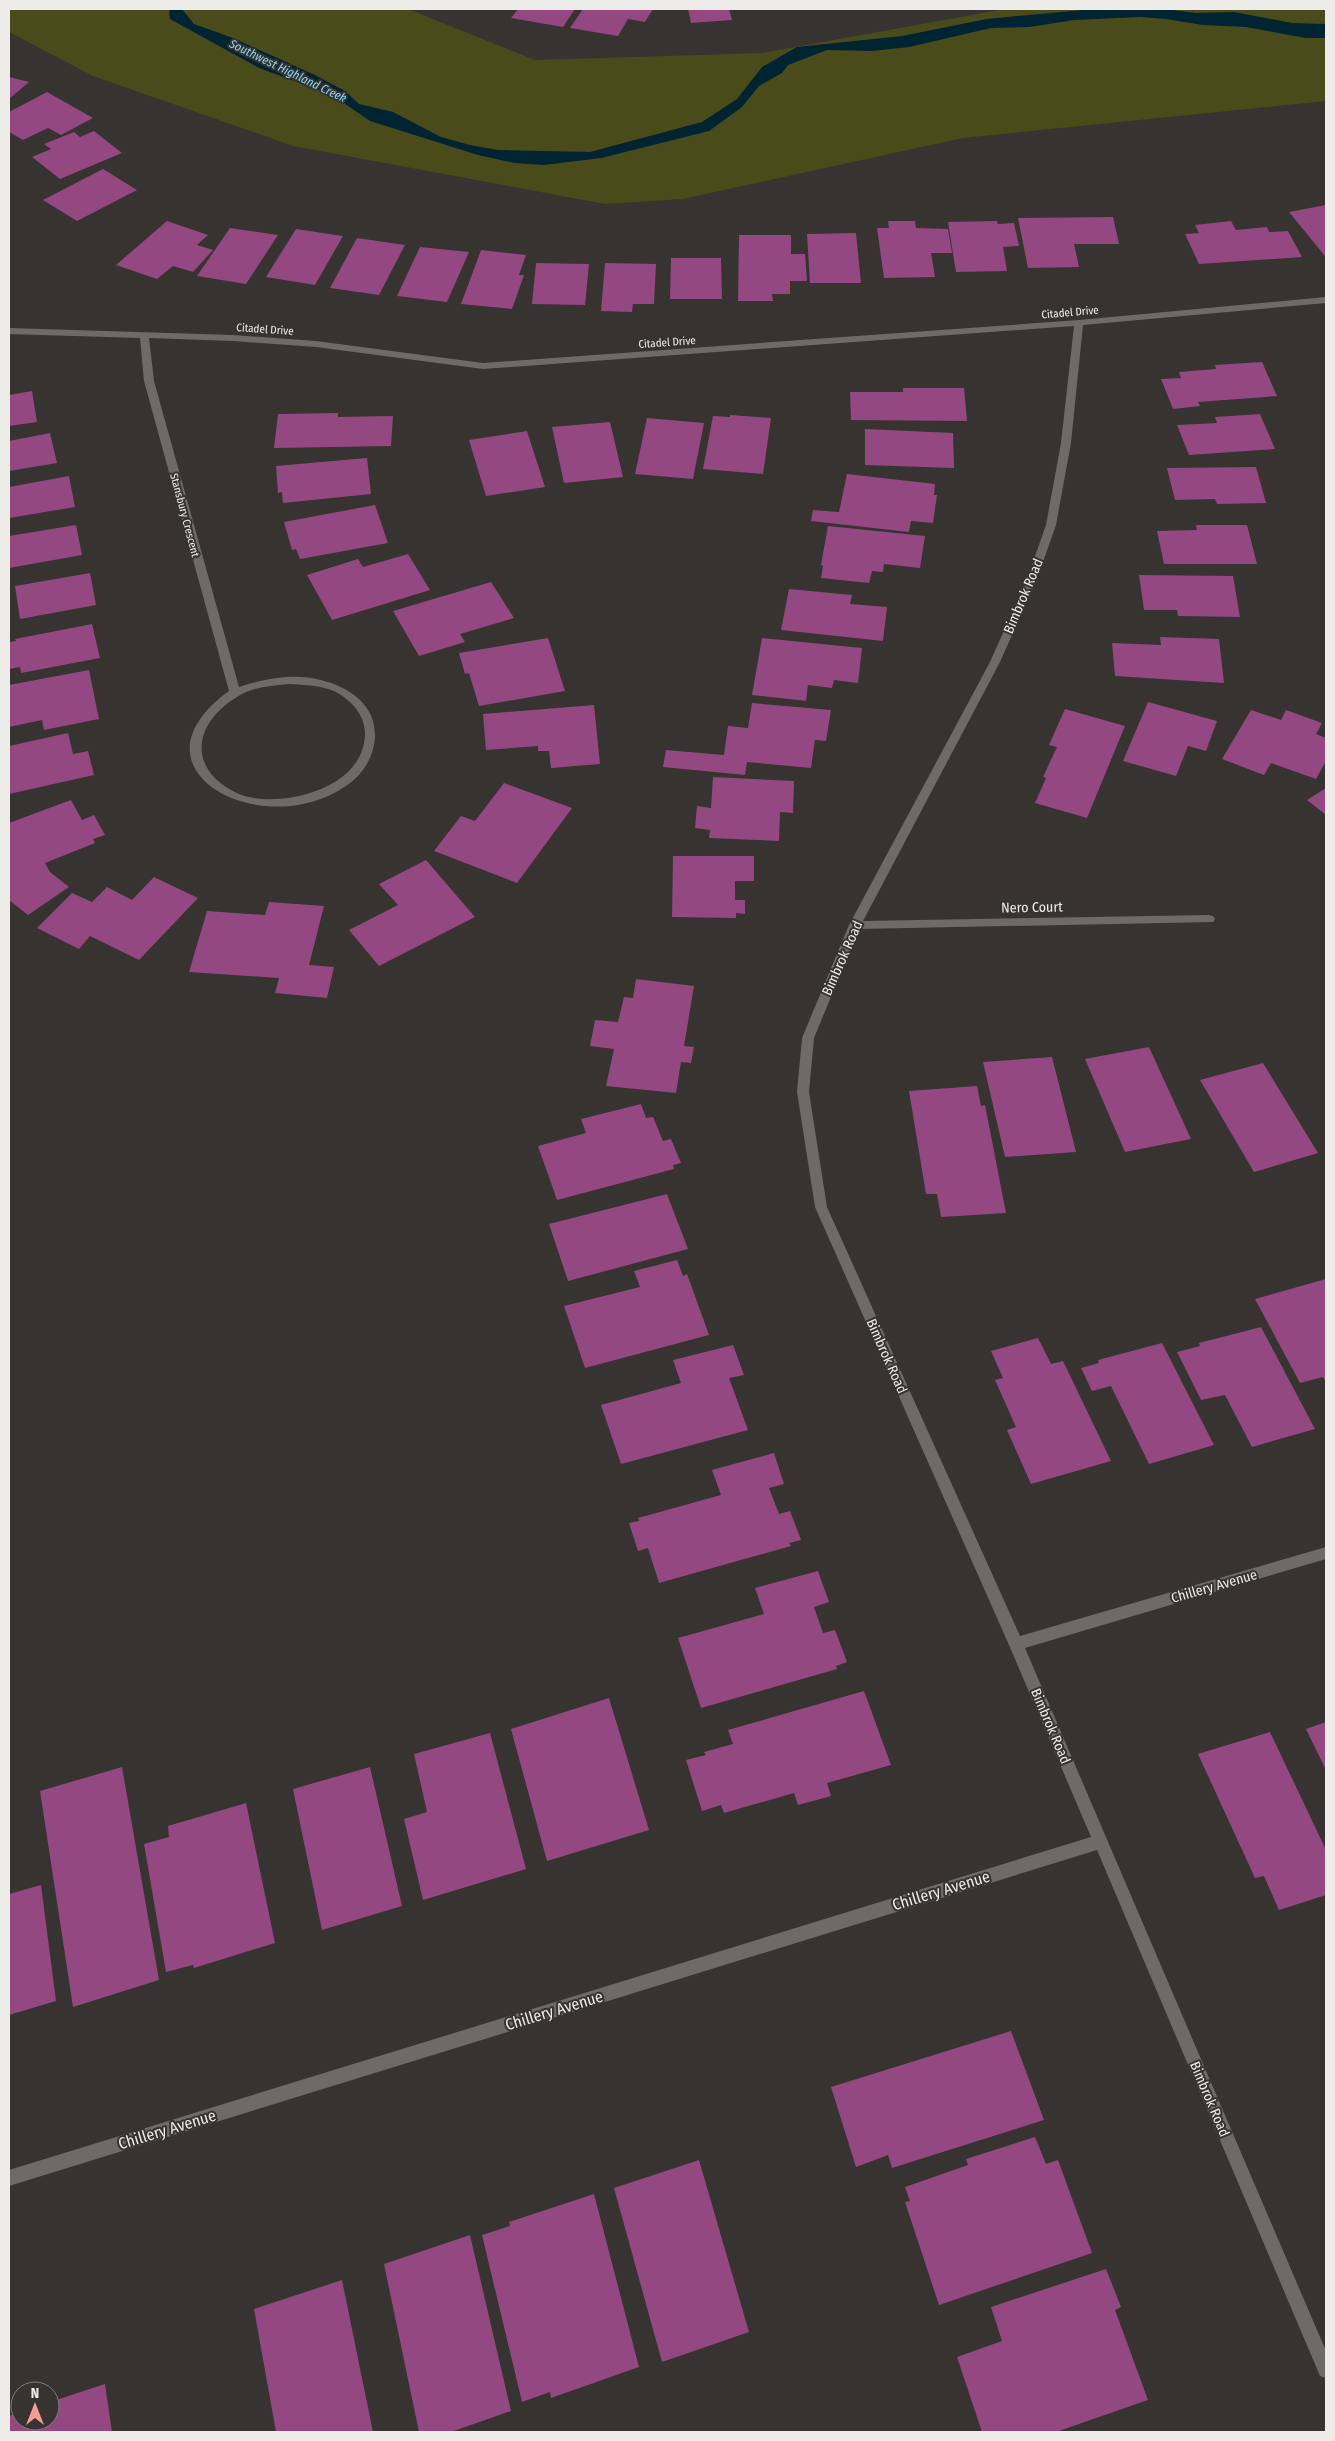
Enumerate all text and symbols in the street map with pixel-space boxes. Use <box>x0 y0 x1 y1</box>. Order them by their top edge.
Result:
water label: Southwest Highland Creek <box>226 36 349 105</box>
street label: Citadel Drive <box>1041 304 1099 321</box>
street label: Citadel Drive <box>236 321 294 338</box>
street label: Citadel Drive <box>638 334 696 351</box>
street label: Stansbury Crescent <box>167 472 202 559</box>
street label: Bimbrok Road <box>1000 556 1047 636</box>
street label: Nero Court <box>1001 898 1063 917</box>
street label: Bimbrok Road <box>818 918 867 998</box>
street label: Bimbrok Road <box>862 1316 911 1396</box>
street label: Chillery Avenue <box>1169 1566 1259 1607</box>
street label: Bimbrok Road <box>1027 1686 1074 1766</box>
street label: Chillery Avenue <box>890 1867 992 1914</box>
street label: Chillery Avenue <box>503 1987 605 2034</box>
street label: Bimbrok Road <box>1186 2059 1233 2139</box>
street label: Chillery Avenue <box>116 2106 218 2153</box>
north arrow <box>10 2381 60 2431</box>
text: N <box>31 2385 39 2402</box>

